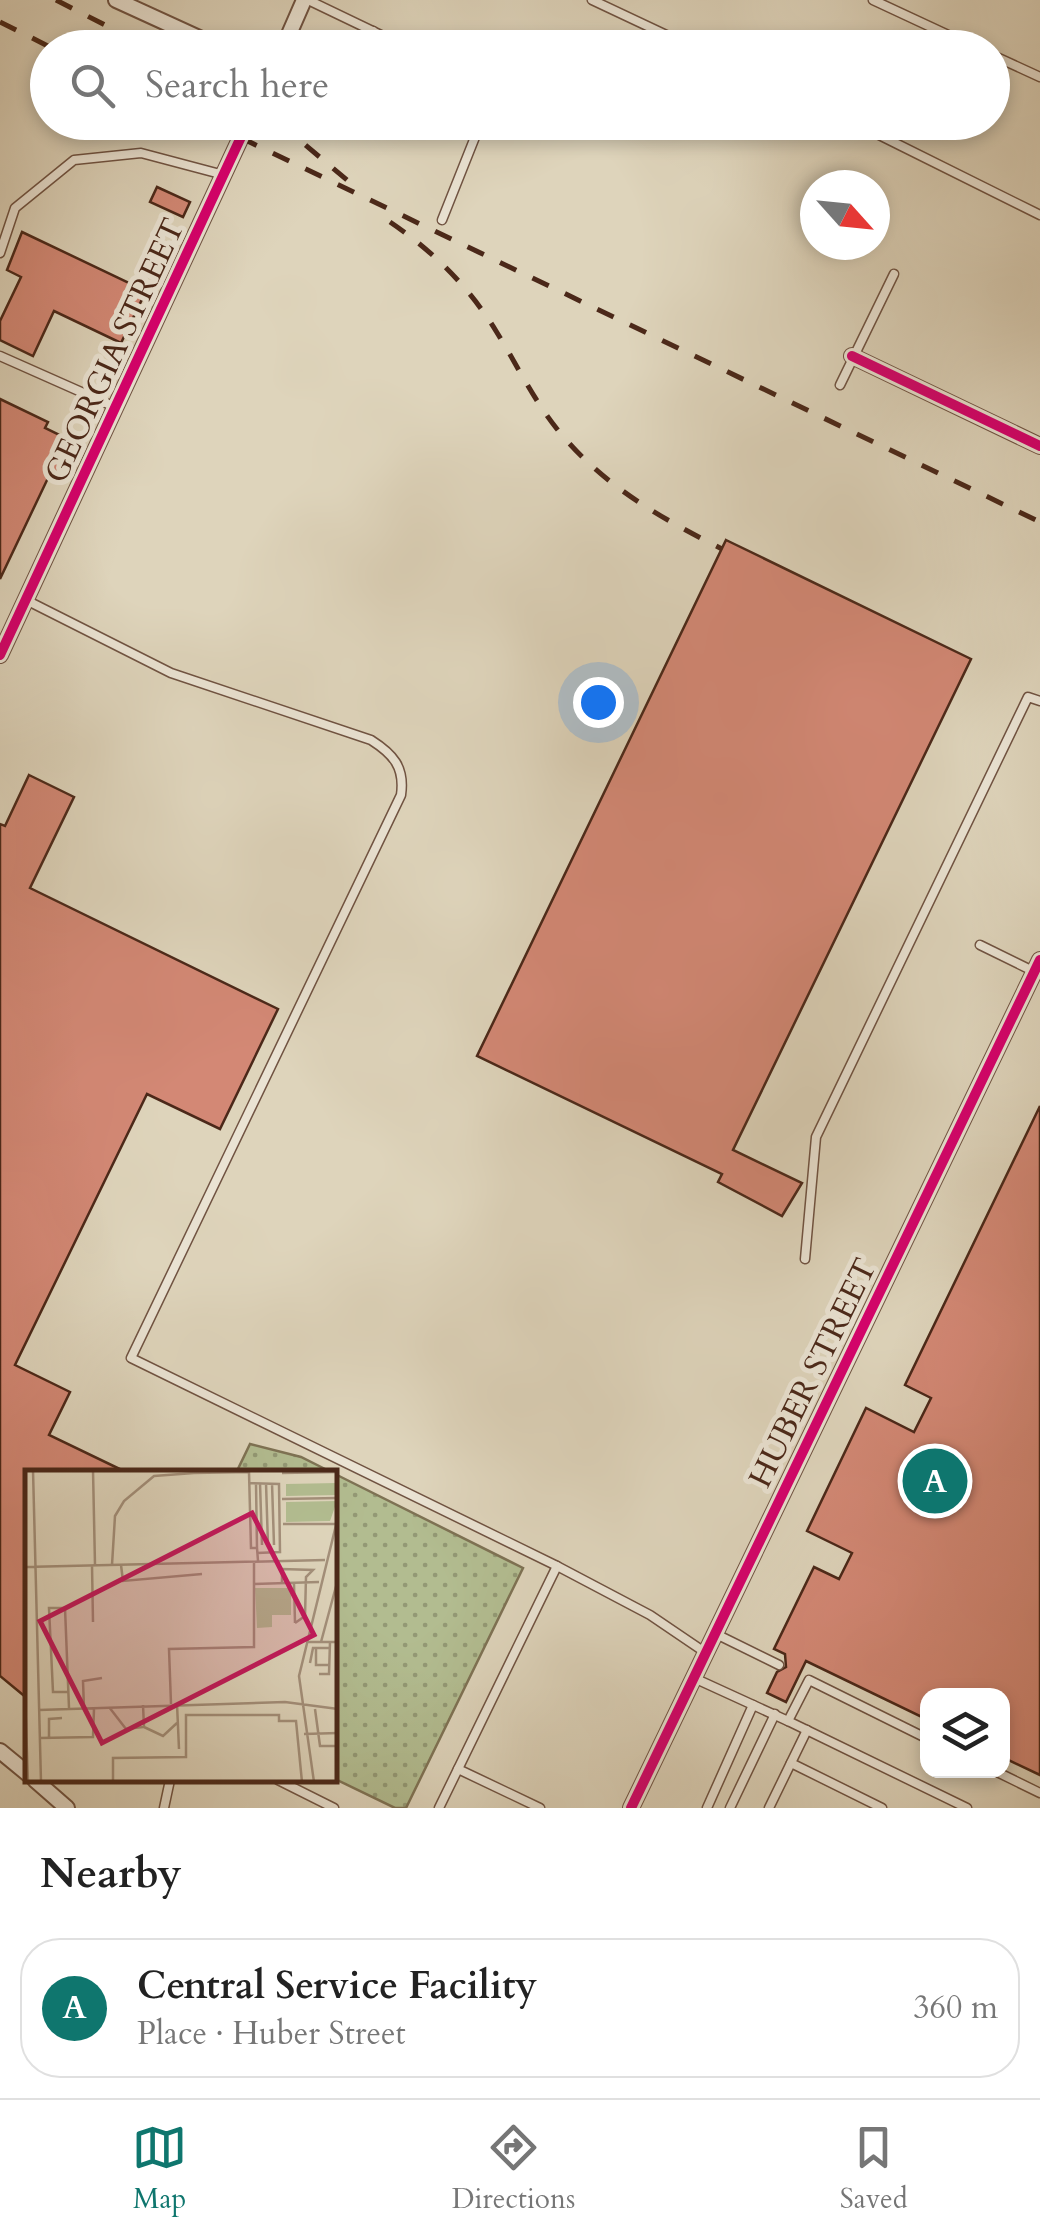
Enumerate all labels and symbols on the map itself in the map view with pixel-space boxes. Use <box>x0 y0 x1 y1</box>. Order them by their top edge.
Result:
north arrow <box>800 170 890 260</box>
street label: GEORGIA STREET <box>34 212 196 490</box>
your location <box>573 677 624 728</box>
street label: HUBER STREET <box>738 1251 888 1495</box>
pin: A <box>902 1444 968 1518</box>
inset map <box>25 1470 338 1783</box>

